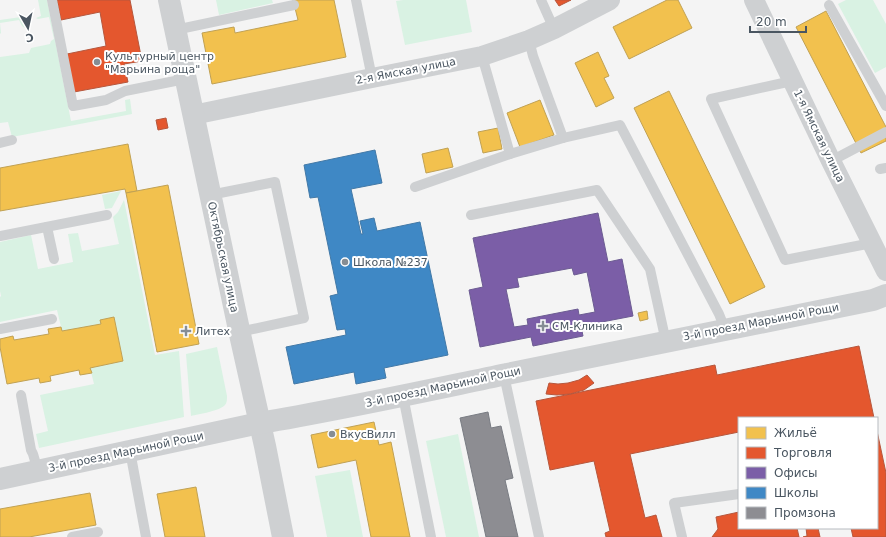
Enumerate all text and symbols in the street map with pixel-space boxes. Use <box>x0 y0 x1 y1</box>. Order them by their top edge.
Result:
north arrow <box>8 8 48 48</box>
scale bar <box>750 8 806 34</box>
text: 20 m <box>756 15 787 29</box>
text: С <box>24 30 34 44</box>
place label: Культурный центр "Марьина роща" <box>105 50 214 76</box>
street label: 2-я Ямская улица <box>355 55 457 87</box>
marker: Культурный центр "Марьина роща" <box>92 57 102 67</box>
street label: 1-я Ямская улица <box>791 88 847 184</box>
street label: Октябрьская улица <box>205 200 241 314</box>
place label: Школа №237 <box>353 256 428 269</box>
marker: Школа №237 <box>340 257 350 267</box>
street label: 3-й проезд Марьиной Рощи <box>682 300 840 344</box>
marker: СМ-Клиника <box>537 320 549 332</box>
place label: СМ-Клиника <box>552 320 623 333</box>
marker: Литех <box>180 325 192 337</box>
place label: Литех <box>195 325 231 338</box>
street label: 3-й проезд Марьиной Рощи <box>364 364 522 410</box>
legend <box>738 417 878 529</box>
text: Жильё <box>774 426 817 440</box>
place label: ВкусВилл <box>340 428 396 441</box>
street label: 3-й проезд Марьиной Рощи <box>47 429 205 475</box>
marker: ВкусВилл <box>327 429 337 439</box>
text: Торговля <box>773 446 832 460</box>
text: Офисы <box>774 466 818 480</box>
text: Школы <box>774 486 819 500</box>
text: Промзона <box>774 506 836 520</box>

